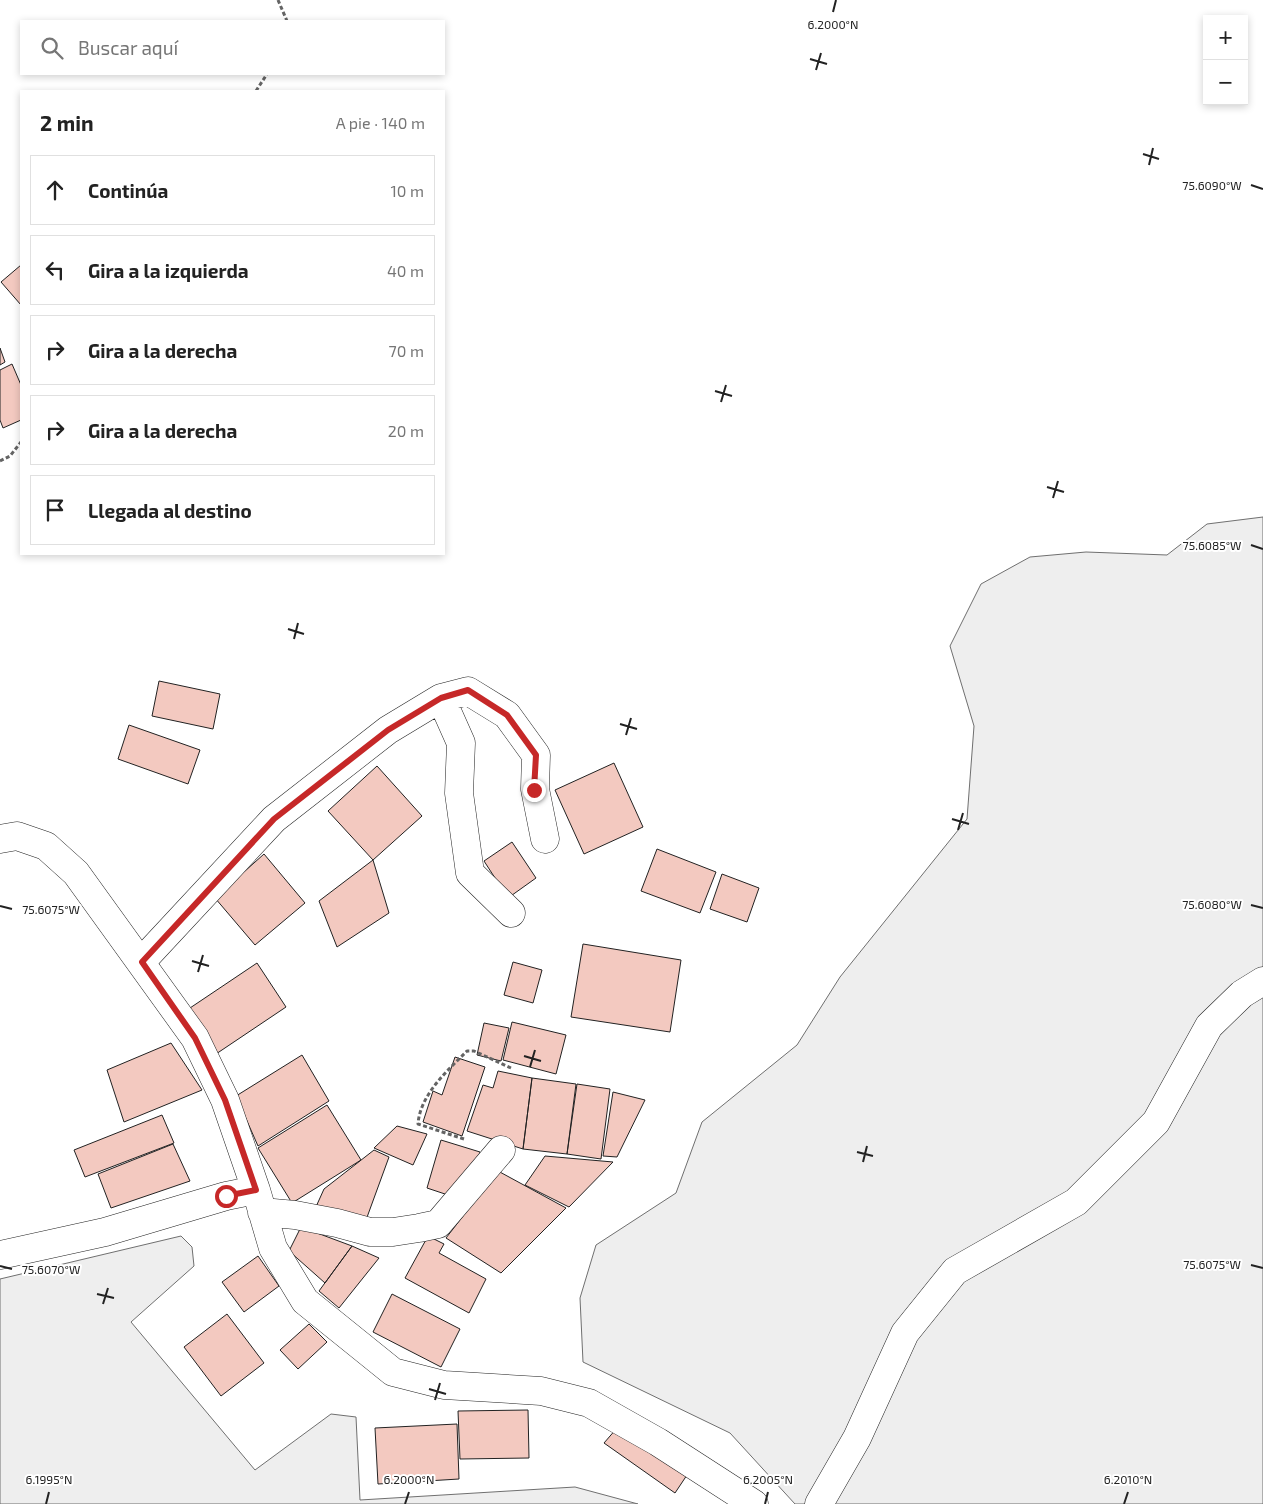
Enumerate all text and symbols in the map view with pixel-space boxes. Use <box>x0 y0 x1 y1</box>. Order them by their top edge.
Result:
map controls <box>1203 15 1248 105</box>
button: + <box>1203 15 1248 60</box>
text: 6.2000°N <box>808 17 858 31</box>
search box <box>20 20 445 75</box>
icon: search <box>38 34 66 62</box>
text: Buscar aquí <box>78 36 178 59</box>
button: − <box>1203 60 1248 105</box>
text: 2 min <box>40 110 94 135</box>
text: A pie · 140 m <box>336 113 425 132</box>
icon: ahead <box>41 176 69 204</box>
text: 75.6090°W <box>1182 178 1242 192</box>
text: Continúa <box>88 179 168 202</box>
text: 10 m <box>390 181 424 200</box>
icon: left <box>41 256 69 284</box>
text: Gira a la izquierda <box>88 259 249 282</box>
text: 40 m <box>387 261 424 280</box>
icon: right <box>41 336 69 364</box>
text: Gira a la derecha <box>88 339 237 362</box>
text: 70 m <box>389 341 424 360</box>
icon: right <box>41 416 69 444</box>
text: Gira a la derecha <box>88 419 237 442</box>
text: 20 m <box>388 421 424 440</box>
icon: arrive <box>41 496 69 524</box>
text: Llegada al destino <box>88 499 252 522</box>
text: 75.6085°W <box>1183 538 1241 552</box>
route end <box>523 779 546 802</box>
text: 75.6080°W <box>1182 897 1242 911</box>
text: 75.6075°W <box>22 902 80 916</box>
route start <box>215 1185 238 1208</box>
text: 75.6075°W <box>1183 1257 1241 1271</box>
text: 75.6070°W <box>22 1262 80 1276</box>
text: 6.1995°N <box>26 1472 72 1486</box>
text: 6.2000°N <box>384 1472 434 1486</box>
text: 6.2005°N <box>743 1472 793 1486</box>
text: 6.2010°N <box>1104 1472 1152 1486</box>

